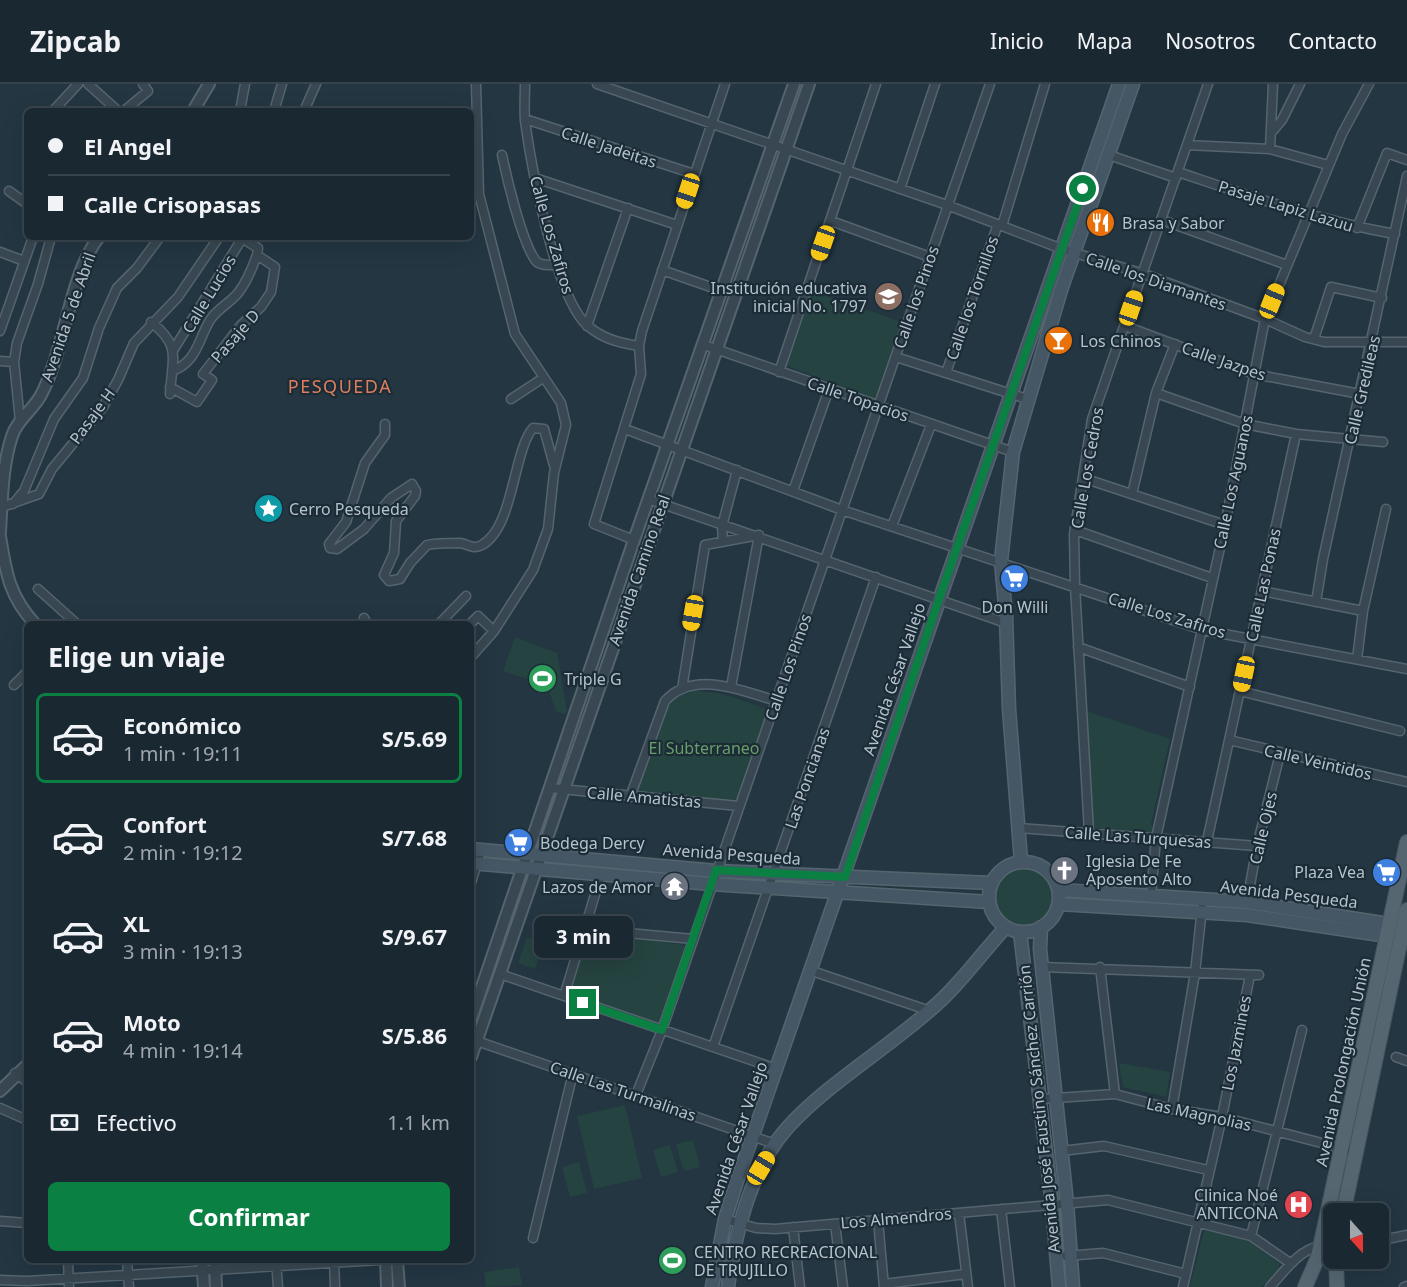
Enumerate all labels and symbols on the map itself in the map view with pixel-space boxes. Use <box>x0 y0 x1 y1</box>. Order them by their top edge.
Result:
street label: Calle Jadeitas <box>558 121 660 173</box>
car <box>674 171 702 211</box>
street label: Calle Los Zafiros <box>525 173 579 297</box>
route start <box>1069 175 1096 202</box>
street label: Pasaje Lapiz Lazuu <box>1216 175 1356 237</box>
restaurant icon: Brasa y Sabor <box>1085 207 1117 239</box>
place label: Brasa y Sabor <box>1122 212 1225 234</box>
car <box>809 223 837 263</box>
street label: Calle los Tornillos <box>940 233 1004 363</box>
street label: Calle los Pinos <box>888 243 944 351</box>
street label: Calle los Diamantes <box>1083 247 1229 315</box>
street label: Avenida 5 de Abril <box>36 249 100 385</box>
street label: Calle Lucios <box>177 251 241 337</box>
place label: Institución educativa inicial No. 1797 <box>711 277 867 317</box>
school or university icon: Institución educativa inicial No. 1797 <box>872 281 904 313</box>
car <box>1257 281 1287 321</box>
car <box>1117 288 1145 328</box>
street label: Pasaje D <box>206 305 264 367</box>
bar icon: Los Chinos <box>1043 325 1075 357</box>
place label: Los Chinos <box>1080 330 1161 352</box>
street label: Calle Gredileas <box>1339 333 1385 447</box>
street label: Calle Jazpes <box>1179 336 1269 386</box>
street label: Calle Topacios <box>804 371 912 427</box>
district label: PESQUEDA <box>288 374 392 398</box>
street label: Pasaje H <box>64 383 120 449</box>
street label: Calle Los Cedros <box>1065 406 1109 530</box>
street label: Calle Los Aguanos <box>1208 413 1258 551</box>
street label: Avenida Camino Real <box>603 492 675 648</box>
place icon: Cerro Pesqueda <box>252 493 284 525</box>
place label: Cerro Pesqueda <box>289 498 409 520</box>
street label: Calle Las Ponas <box>1240 526 1286 644</box>
supermarket icon: Don Willi <box>999 563 1031 595</box>
street label: Calle Los Zafiros <box>1106 587 1228 643</box>
car <box>681 594 705 632</box>
place label: Don Willi <box>982 596 1048 618</box>
street label: Avenida César Vallejo <box>858 600 930 758</box>
street label: Calle Los Pinos <box>759 611 817 723</box>
car <box>1231 655 1257 693</box>
sports icon: Triple G <box>527 663 559 695</box>
place label: Triple G <box>564 668 622 690</box>
street label: Las Poncianas <box>779 724 835 832</box>
park label: El Subterraneo <box>649 737 759 759</box>
street label: Calle Veintidos <box>1262 739 1374 785</box>
street label: Calle Amatistas <box>586 781 702 813</box>
street label: Calle Ojes <box>1244 790 1282 866</box>
street label: Calle Las Turquesas <box>1064 821 1212 853</box>
supermarket icon: Bodega Dercy <box>503 827 535 859</box>
place label: Bodega Dercy <box>540 832 646 854</box>
street label: Avenida Pesqueda <box>662 838 802 870</box>
place label: Iglesia De Fe Aposento Alto <box>1086 850 1192 890</box>
church icon: Iglesia De Fe Aposento Alto <box>1049 854 1081 886</box>
supermarket icon: Plaza Vea <box>1370 856 1402 888</box>
place label: Plaza Vea <box>1294 861 1365 883</box>
temple icon: Lazos de Amor <box>658 871 690 903</box>
street label: Avenida Pesqueda <box>1219 875 1359 913</box>
place label: Lazos de Amor <box>542 876 653 898</box>
callout: 3 min <box>534 916 632 958</box>
street label: Avenida Prolongación Unión <box>1310 955 1376 1169</box>
street label: Avenida José Faustino Sánchez Carrión <box>1013 964 1065 1254</box>
route end <box>569 989 596 1016</box>
street label: Los Jazmines <box>1216 994 1256 1092</box>
street label: Calle Las Turmalinas <box>547 1056 699 1126</box>
street label: Avenida César Vallejo <box>700 1059 772 1217</box>
street label: Las Magnolias <box>1144 1092 1254 1136</box>
car <box>744 1148 778 1188</box>
place label: Clinica Noé ANTICONA <box>1194 1184 1279 1224</box>
hospital icon: Clinica Noé ANTICONA <box>1283 1188 1315 1220</box>
street label: Los Almendros <box>839 1202 953 1234</box>
north arrow <box>1323 1203 1389 1269</box>
place label: CENTRO RECREACIONAL DE TRUJILLO <box>694 1241 877 1281</box>
sports icon: CENTRO RECREACIONAL DE TRUJILLO <box>657 1245 689 1277</box>

